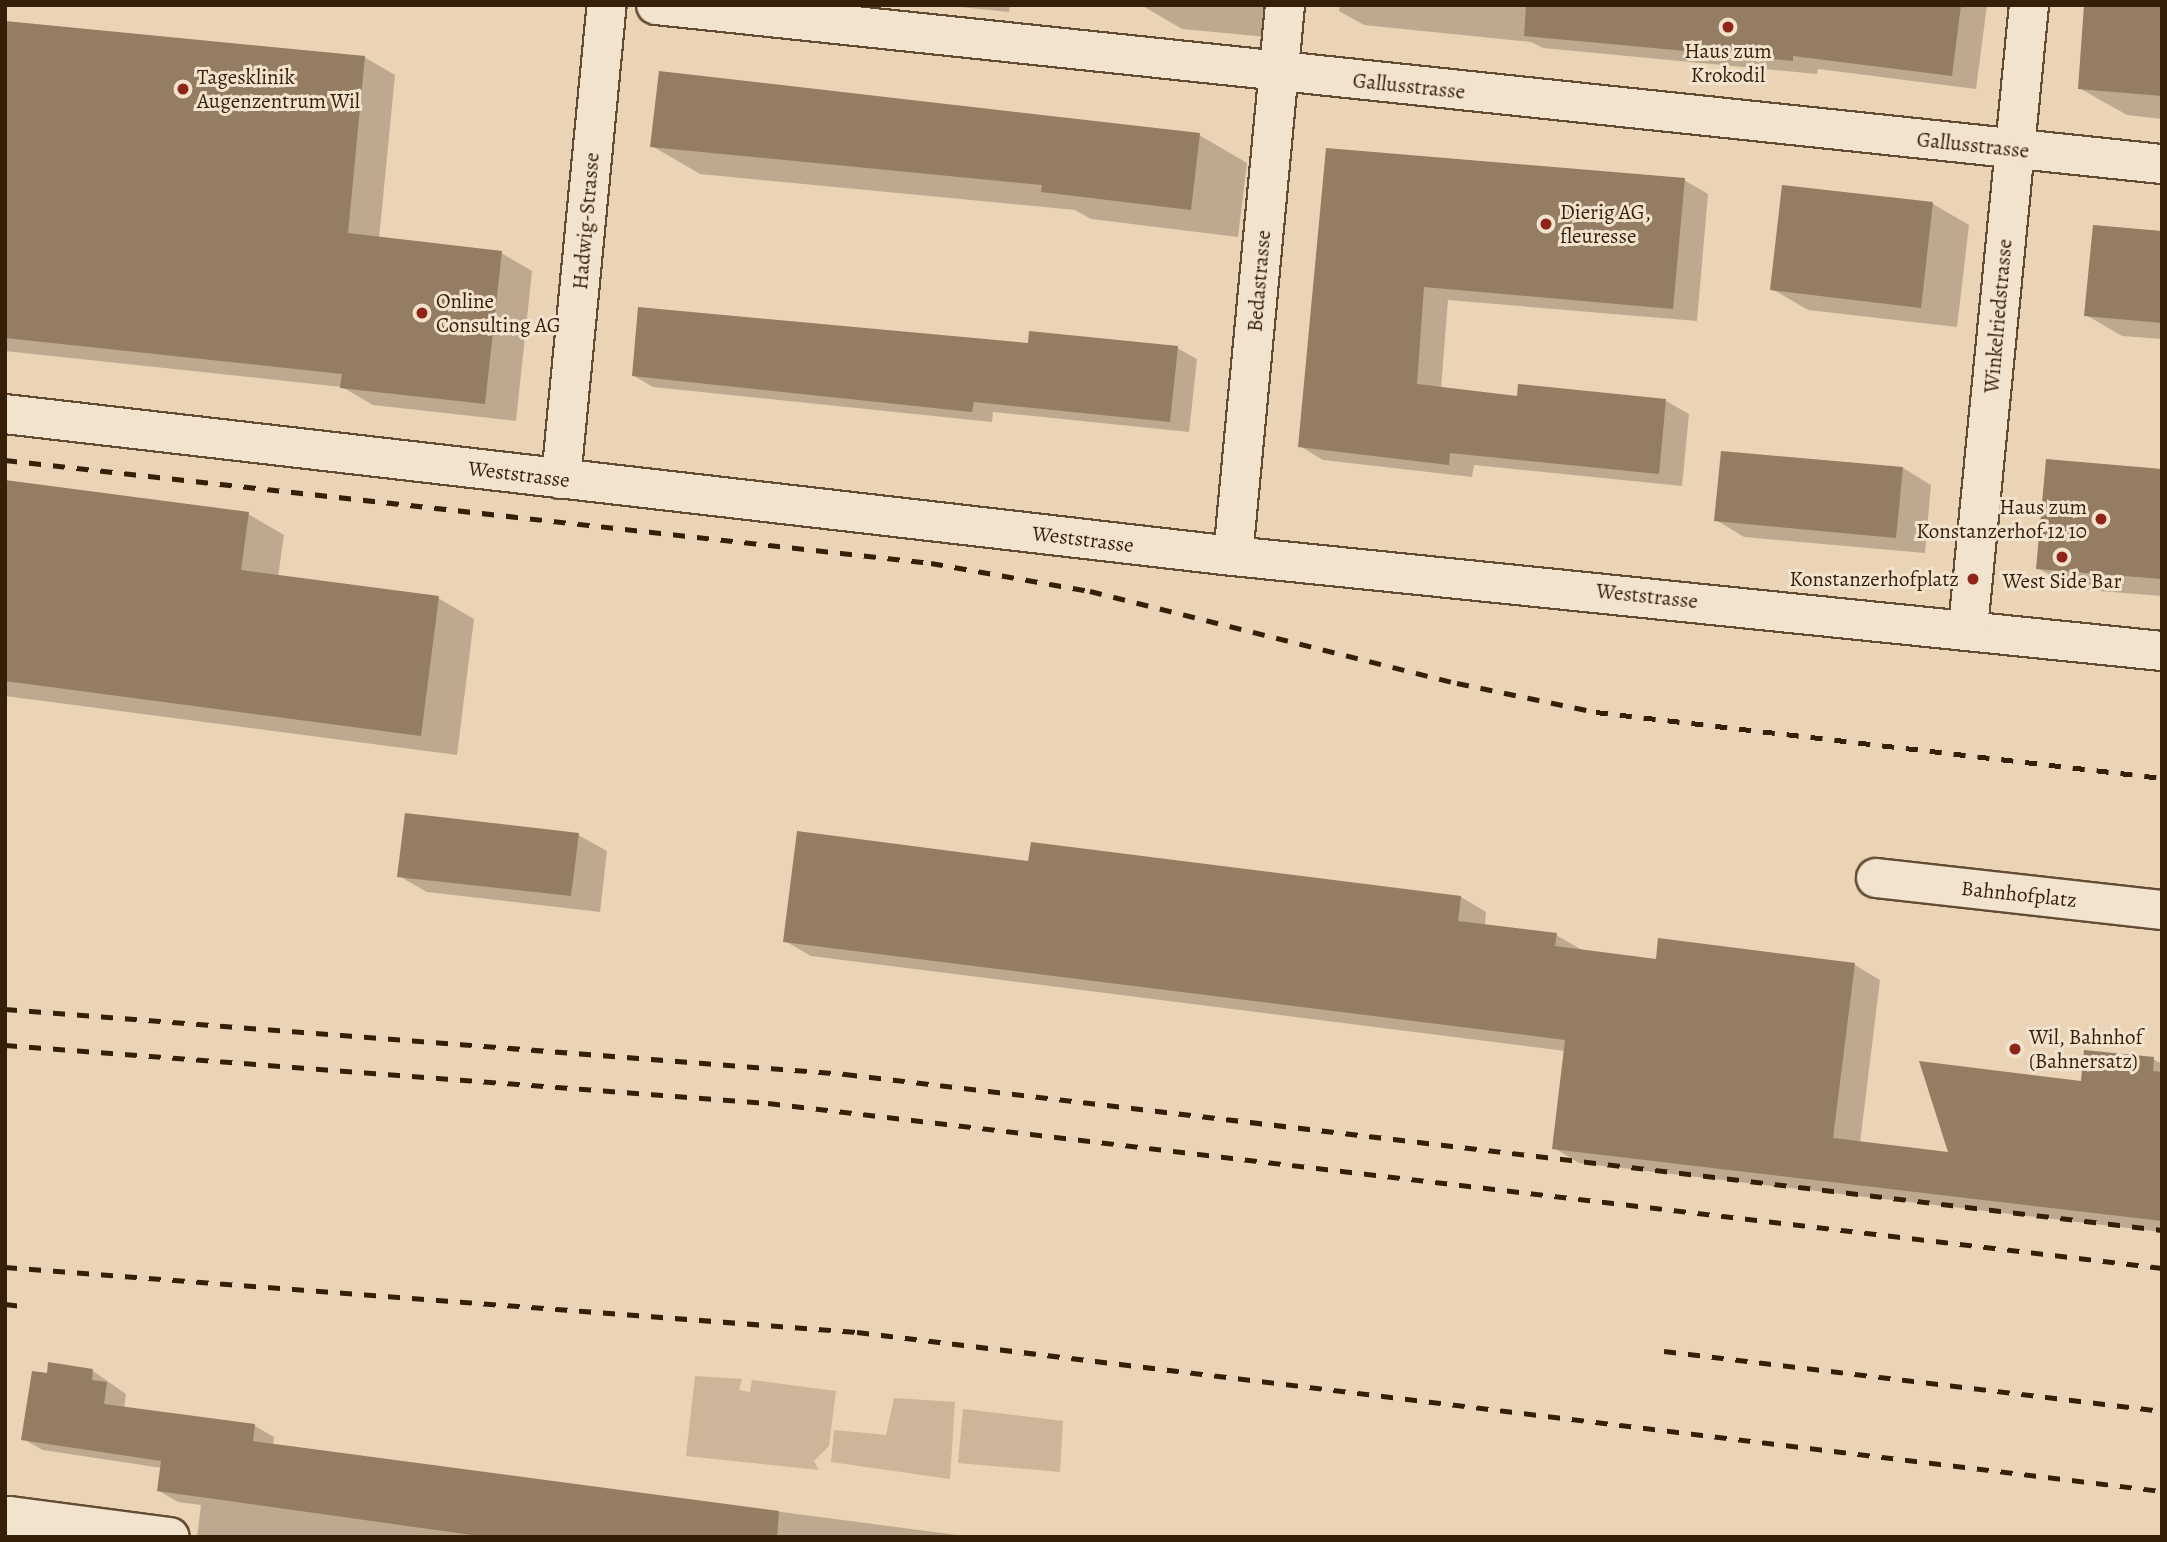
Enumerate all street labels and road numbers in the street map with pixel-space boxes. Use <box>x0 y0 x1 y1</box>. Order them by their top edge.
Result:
street label: Gallusstrasse <box>1352 68 1466 104</box>
street label: Gallusstrasse <box>1916 127 2030 163</box>
street label: Hadwig-Strasse <box>567 151 605 291</box>
street label: Bedastrasse <box>1242 229 1276 333</box>
street label: Winkelriedstrasse <box>1979 238 2017 394</box>
street label: Weststrasse <box>467 455 571 493</box>
street label: Weststrasse <box>1031 520 1135 558</box>
street label: Weststrasse <box>1595 578 1699 614</box>
street label: Bahnhofplatz <box>1960 875 2078 913</box>

